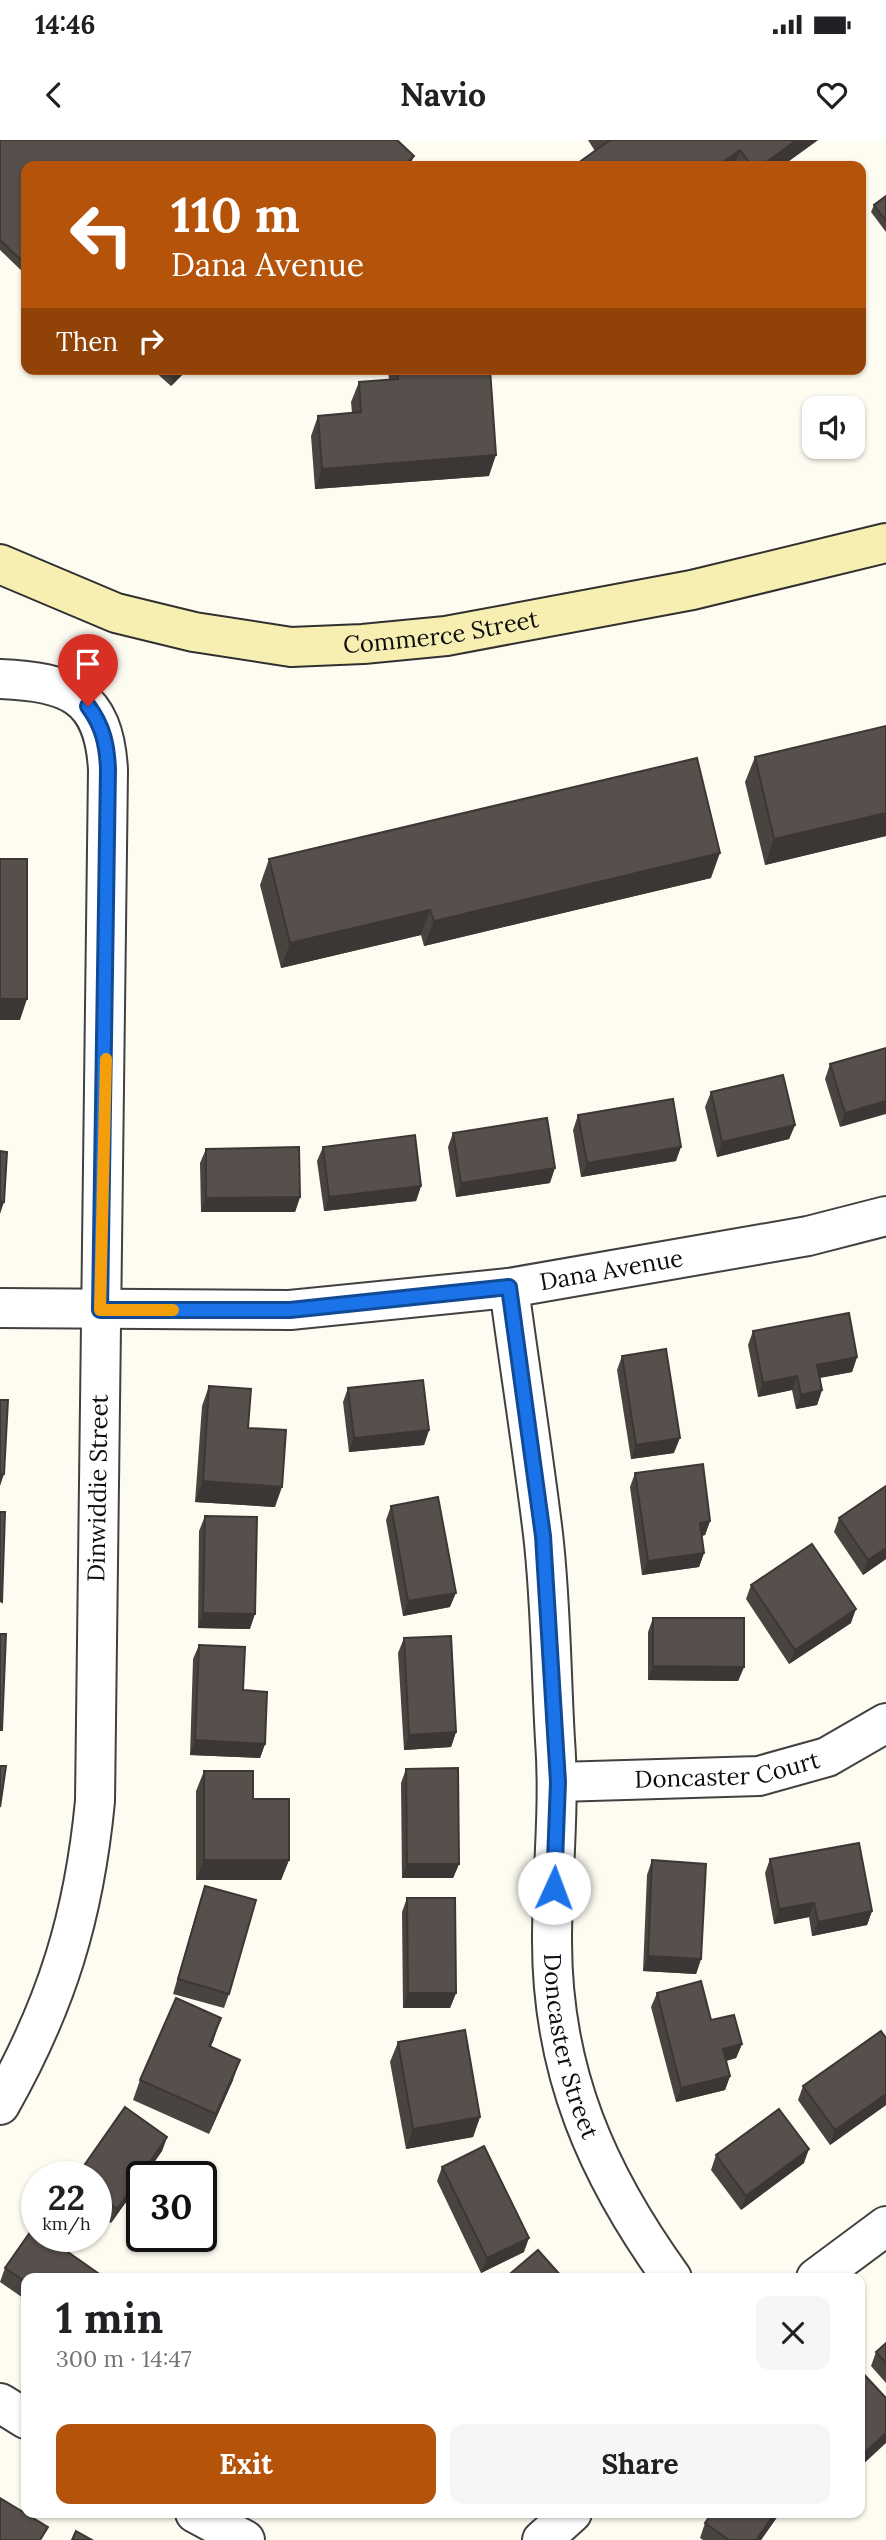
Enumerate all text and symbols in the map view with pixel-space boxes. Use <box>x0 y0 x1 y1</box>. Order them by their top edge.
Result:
text: 14:46 <box>35 8 95 41</box>
text: Navio <box>400 74 486 115</box>
icon: back <box>35 76 73 114</box>
icon: heart <box>813 76 851 114</box>
text: 110 m <box>171 183 300 245</box>
icon: left <box>56 189 147 280</box>
text: Dana Avenue <box>171 244 364 285</box>
icon: right <box>132 322 170 360</box>
text: Then <box>56 325 118 358</box>
map controls <box>802 396 865 459</box>
button: sound <box>802 396 865 459</box>
street label: Commerce Street <box>342 603 542 660</box>
pin <box>58 634 118 706</box>
icon: arrive <box>69 645 107 683</box>
street label: Dana Avenue <box>537 1242 685 1297</box>
street label: Dinwiddie Street <box>80 1393 115 1582</box>
street label: Doncaster Court <box>634 1744 824 1795</box>
position arrow <box>517 1851 591 1925</box>
street label: Doncaster Street <box>537 1953 606 2144</box>
speed limit sign: 30 <box>126 2161 217 2252</box>
text: 22 <box>48 2175 85 2220</box>
text: km/h <box>42 2212 91 2235</box>
text: 1 min <box>56 2291 163 2345</box>
button: close <box>756 2296 830 2370</box>
text: 300 m · 14:47 <box>56 2344 192 2373</box>
button: Exit <box>56 2424 436 2504</box>
button: Share <box>450 2424 830 2504</box>

